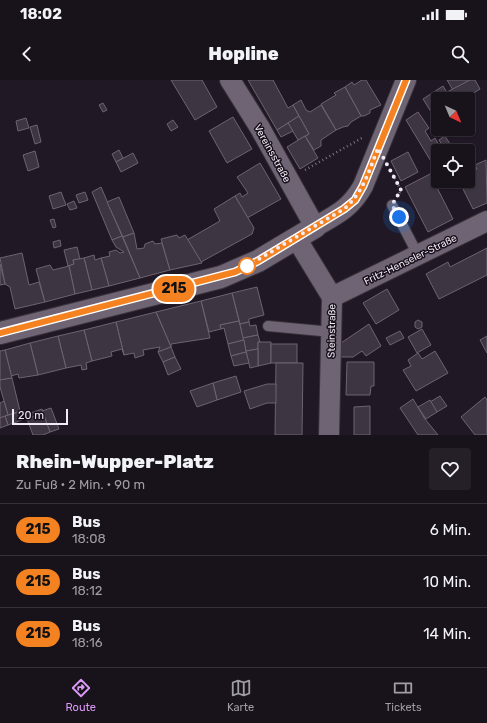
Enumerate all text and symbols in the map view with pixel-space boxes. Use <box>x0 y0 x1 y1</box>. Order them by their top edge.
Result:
text: 18:02 <box>20 5 62 23</box>
icon: back <box>16 43 38 65</box>
text: Hopline <box>208 43 279 65</box>
icon: search <box>449 43 471 65</box>
north arrow <box>431 92 475 136</box>
map controls <box>431 92 475 188</box>
street label: Vereinsstraße <box>251 122 293 185</box>
button: locate <box>431 144 475 188</box>
your location <box>389 207 409 227</box>
street label: Fritz-Henseler-Straße <box>362 232 459 288</box>
unlabelled marker <box>238 257 256 275</box>
line badge: 215 <box>151 276 197 302</box>
text: 215 <box>161 280 187 297</box>
street label: Steinstraße <box>326 304 338 358</box>
scale bar <box>12 407 68 426</box>
text: 20 m <box>18 409 44 422</box>
button: heart <box>429 448 471 490</box>
text: Rhein-Wupper-Platz <box>16 450 214 473</box>
text: Zu Fuß · 2 Min. · 90 m <box>16 477 145 492</box>
text: Bus <box>72 513 100 531</box>
text: 215 <box>25 521 51 538</box>
text: 6 Min. <box>430 521 471 539</box>
text: 18:08 <box>72 531 106 546</box>
text: Bus <box>72 565 100 583</box>
text: 215 <box>25 573 51 590</box>
text: 10 Min. <box>423 573 471 591</box>
text: 18:12 <box>72 583 102 598</box>
text: Bus <box>72 617 100 635</box>
text: 215 <box>25 625 51 642</box>
text: 14 Min. <box>423 625 471 643</box>
text: 18:16 <box>72 635 103 650</box>
tab: Route <box>65 677 96 714</box>
tab: Karte <box>227 677 254 714</box>
tab: Tickets <box>385 677 422 714</box>

